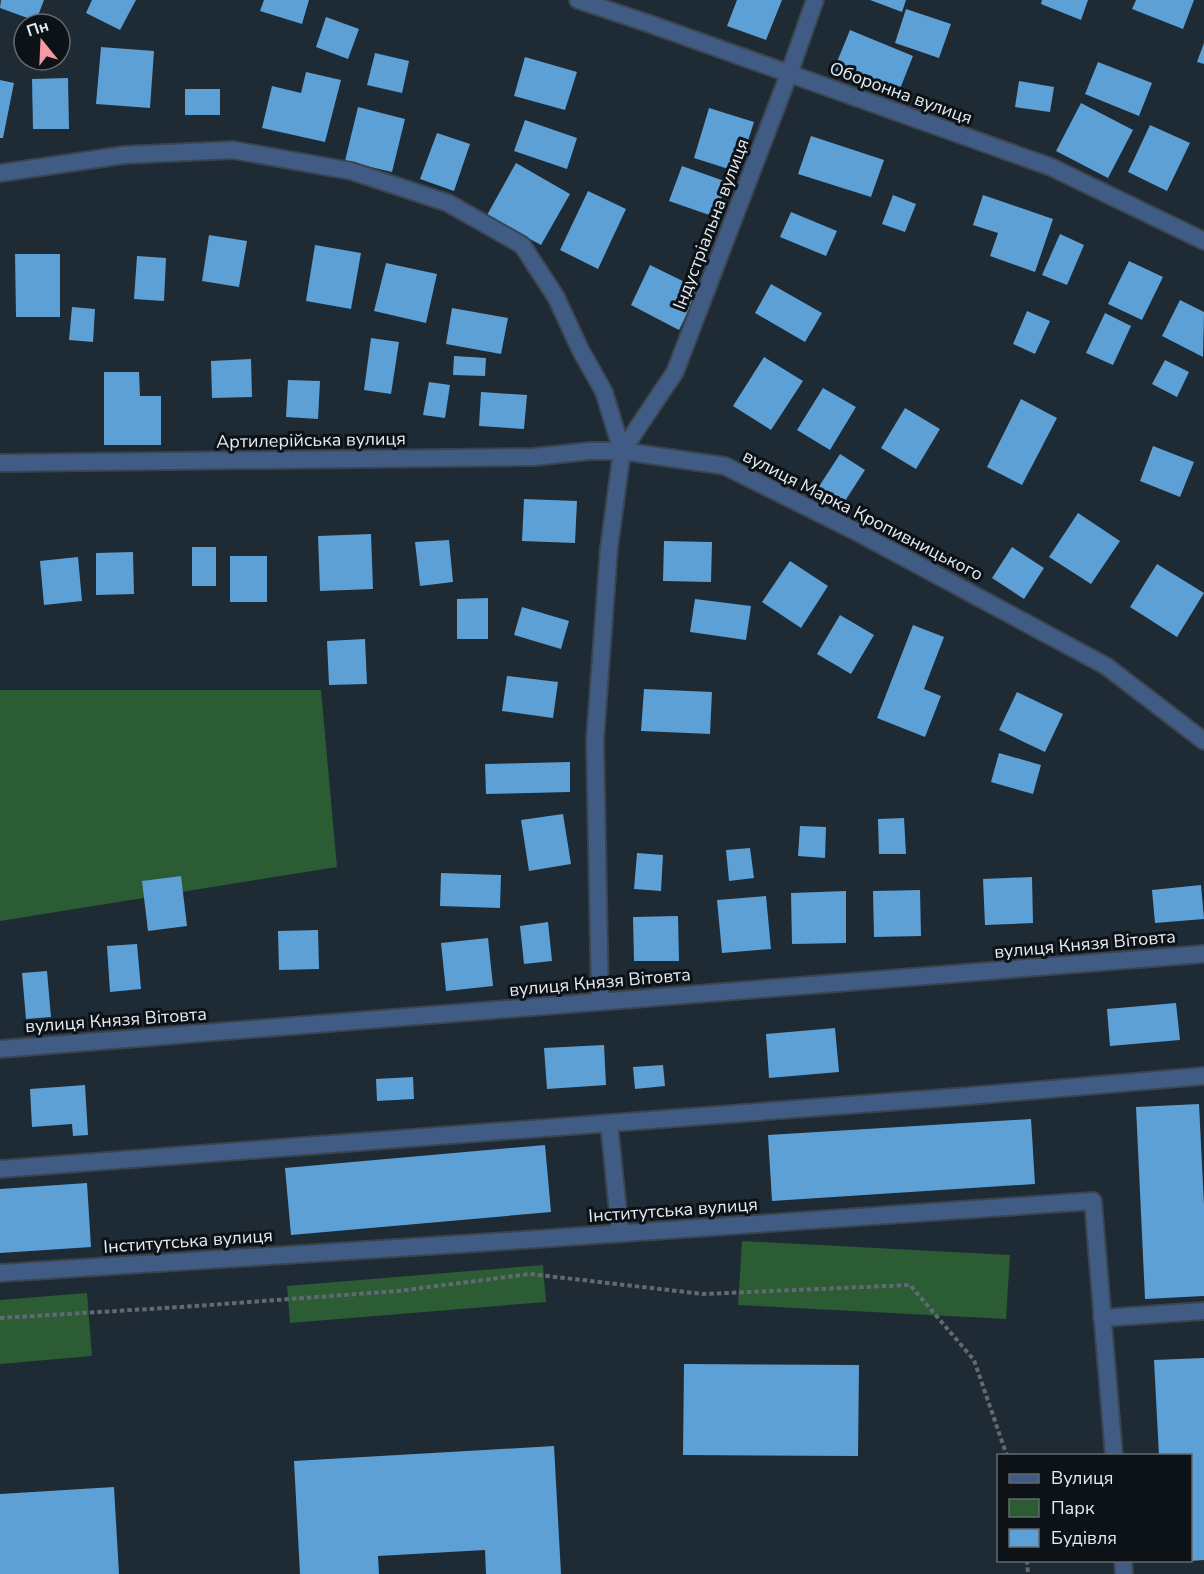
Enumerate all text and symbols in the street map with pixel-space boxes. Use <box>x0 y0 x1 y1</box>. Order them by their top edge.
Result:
north arrow <box>12 12 72 72</box>
text: Пн <box>24 15 52 43</box>
street label: Оборонна вулиця <box>826 56 976 130</box>
street label: Індустріальна вулиця <box>667 135 755 313</box>
street label: Артилерійська вулиця <box>216 426 406 454</box>
street label: вулиця Марка Кропивницького <box>739 444 987 586</box>
street label: вулиця Князя Вітовта <box>993 924 1177 964</box>
street label: вулиця Князя Вітовта <box>508 962 692 1002</box>
street label: вулиця Князя Вітовта <box>24 1002 208 1038</box>
street label: Інститутська вулиця <box>588 1192 758 1228</box>
street label: Інститутська вулиця <box>103 1223 273 1259</box>
legend <box>997 1454 1192 1562</box>
text: Вулиця <box>1051 1466 1113 1490</box>
text: Парк <box>1051 1496 1095 1520</box>
text: Будівля <box>1051 1526 1117 1550</box>

